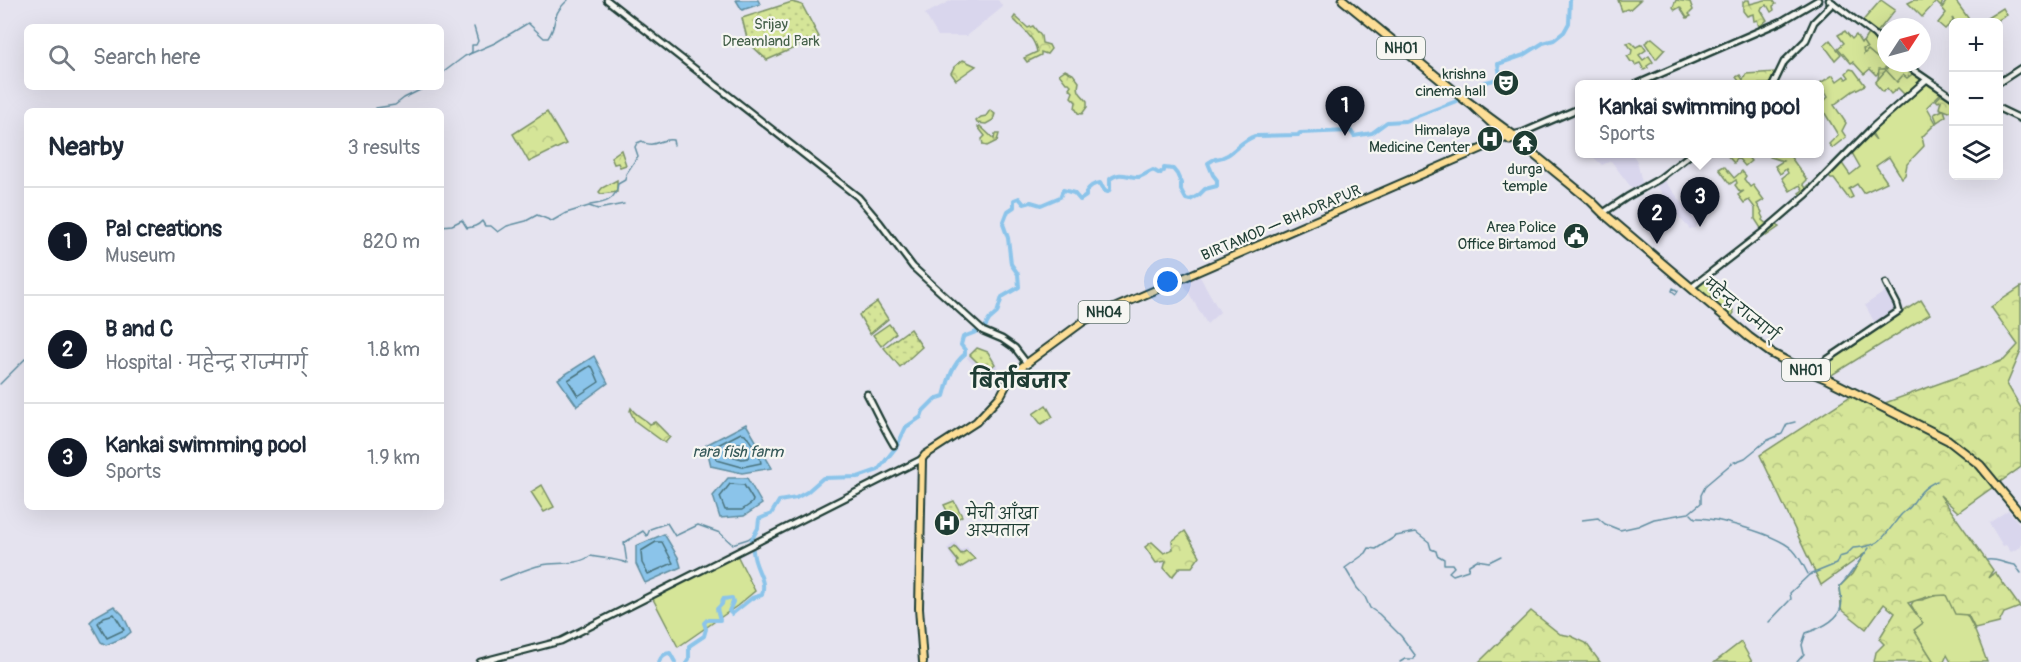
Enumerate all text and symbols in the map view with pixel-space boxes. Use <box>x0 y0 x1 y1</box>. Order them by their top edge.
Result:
park label: Srijay Dreamland Park <box>722 15 821 51</box>
north arrow <box>1877 18 1931 72</box>
map controls <box>1949 18 2003 180</box>
button: + <box>1949 18 2003 72</box>
search box <box>24 24 444 90</box>
road number: NH01 <box>1377 37 1425 59</box>
icon: search <box>45 41 78 74</box>
text: Search here <box>93 43 200 71</box>
place label: krishna cinema hall <box>1415 65 1486 101</box>
theatre icon: krishna cinema hall <box>1491 68 1521 98</box>
button: − <box>1949 72 2003 126</box>
popup <box>1575 80 1824 158</box>
pin: 1 <box>1326 86 1364 136</box>
text: Kankai swimming pool <box>1599 93 1800 121</box>
place label: Himalaya Medicine Center <box>1369 121 1471 157</box>
text: Sports <box>1599 121 1655 146</box>
hospital icon: Himalaya Medicine Center <box>1475 124 1505 154</box>
button: layers <box>1949 126 2003 180</box>
temple icon: durga temple <box>1510 128 1540 158</box>
text: Nearby <box>48 131 124 163</box>
text: 3 results <box>348 135 420 160</box>
place label: durga temple <box>1502 160 1548 196</box>
pin: 3 <box>1680 178 1720 227</box>
street label: BIRTAMOD — BHADRAPUR <box>1198 181 1364 265</box>
pin: 2 <box>1638 194 1676 244</box>
text: Pal creations <box>105 215 222 243</box>
place label: Area Police Office Birtamod <box>1457 218 1557 254</box>
public building icon: Area Police Office Birtamod <box>1561 221 1591 251</box>
text: 1 <box>64 229 71 254</box>
text: 820 m <box>363 229 420 254</box>
text: Museum <box>105 243 175 268</box>
your location <box>1153 267 1182 296</box>
street label: महेन्द्र राज्मार्ग् <box>1699 270 1786 347</box>
road number: NH04 <box>1078 301 1130 323</box>
text: B and C <box>105 315 173 343</box>
text: 2 <box>62 337 73 362</box>
text: 1.8 km <box>367 337 420 362</box>
text: Hospital · महेन्द्र राज्मार्ग् <box>105 350 308 375</box>
road number: NH01 <box>1782 359 1830 381</box>
district label: बिर्ताबजार <box>969 364 1070 395</box>
text: Kankai swimming pool <box>105 431 307 459</box>
water label: rara fish farm <box>693 442 784 462</box>
text: 3 <box>62 445 73 470</box>
text: 1.9 km <box>367 445 420 470</box>
text: Sports <box>105 459 161 484</box>
place label: मेची आँखा अस्पताल <box>965 500 1039 541</box>
hospital icon: मेची आँखा अस्पताल <box>932 508 962 538</box>

